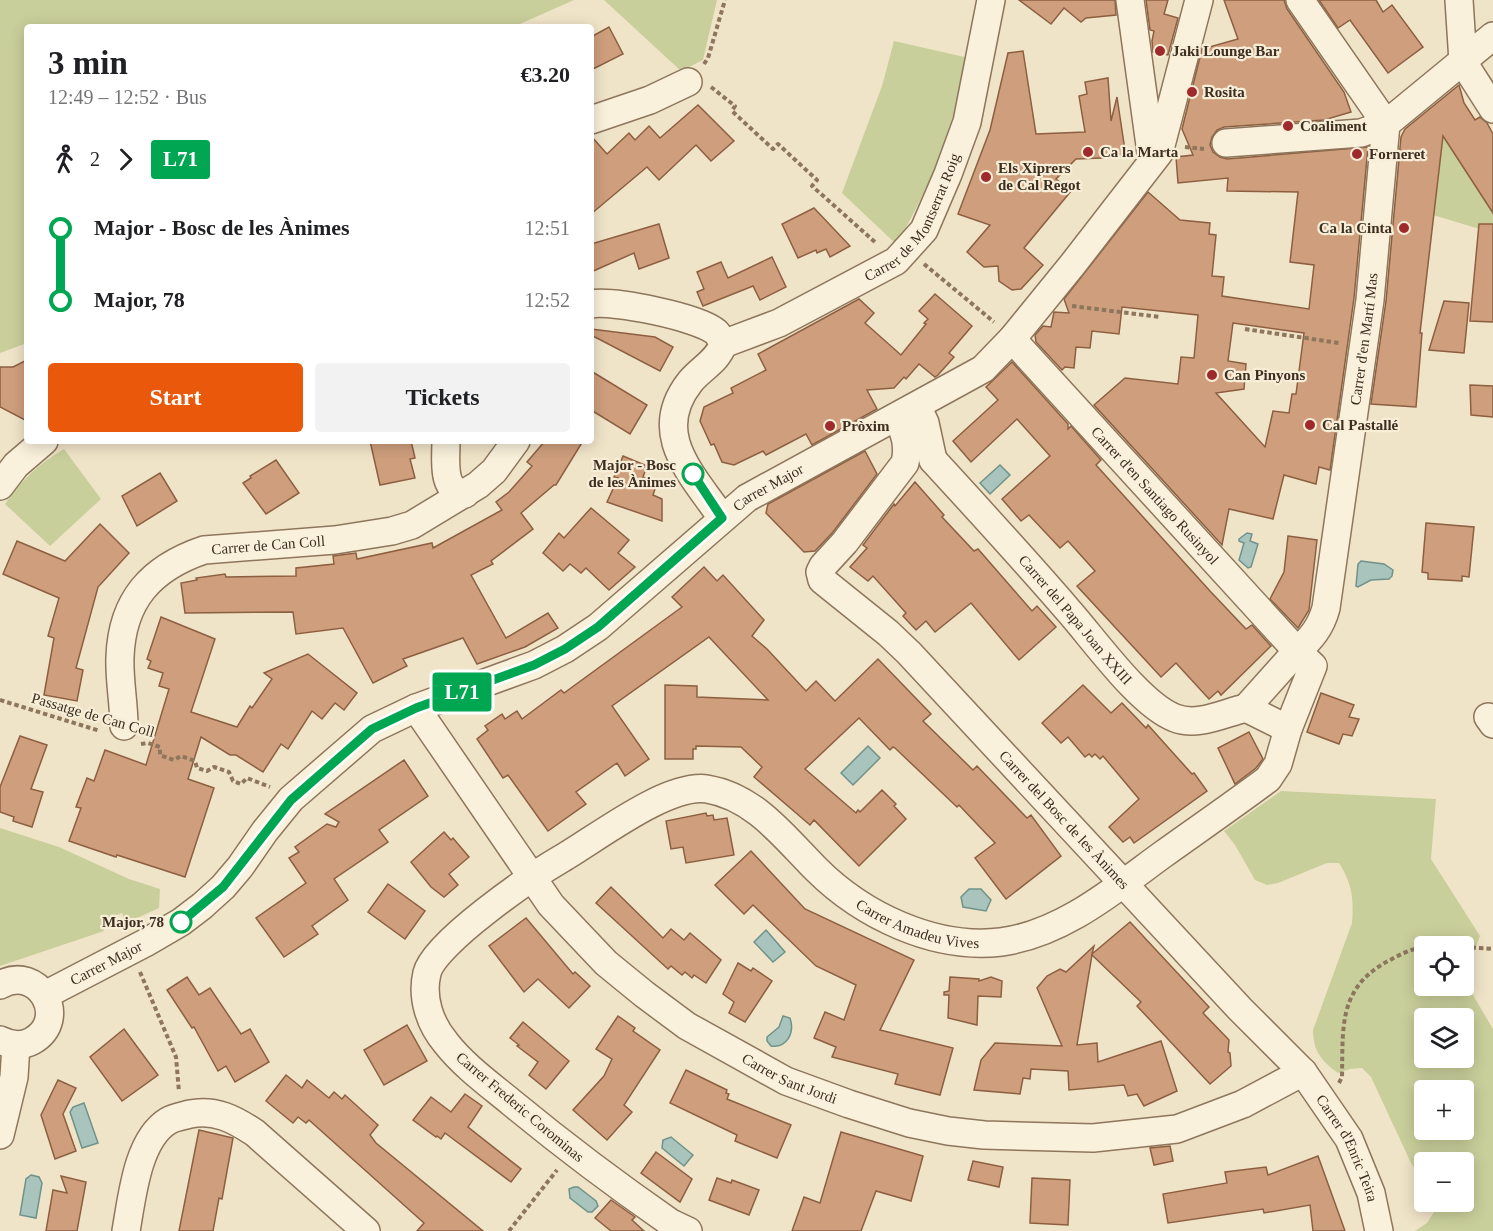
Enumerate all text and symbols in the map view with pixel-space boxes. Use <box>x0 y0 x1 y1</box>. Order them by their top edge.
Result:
place label: Jaki Lounge Bar <box>1172 43 1280 59</box>
marker: Jaki Lounge Bar <box>1153 44 1167 58</box>
text: 3 min <box>48 45 128 81</box>
text: €3.20 <box>521 62 570 87</box>
place label: Rosita <box>1204 84 1245 100</box>
marker: Rosita <box>1185 85 1199 99</box>
text: 12:49 – 12:52 · Bus <box>48 86 207 108</box>
place label: Coaliment <box>1300 118 1367 134</box>
marker: Coaliment <box>1281 119 1295 133</box>
icon: walk <box>48 143 81 176</box>
icon: forward <box>109 143 142 176</box>
place label: Ca la Marta <box>1100 144 1179 160</box>
marker: Ca la Marta <box>1081 145 1095 159</box>
place label: Forneret <box>1369 146 1425 162</box>
text: L71 <box>163 147 198 171</box>
marker: Forneret <box>1350 147 1364 161</box>
text: 2 <box>90 148 100 170</box>
street label: Carrer de Montserrat Roig <box>862 151 963 284</box>
place label: Els Xiprers de Cal Regot <box>998 160 1081 193</box>
marker: Els Xiprers de Cal Regot <box>979 170 993 184</box>
text: Major - Bosc de les Ànimes <box>94 215 350 240</box>
text: 12:51 <box>524 217 570 239</box>
place label: Ca la Cinta <box>1319 220 1392 236</box>
marker: Ca la Cinta <box>1397 221 1411 235</box>
street label: Carrer d'en Martí Mas <box>1347 272 1380 406</box>
text: Major, 78 <box>94 287 185 312</box>
text: 12:52 <box>524 289 570 311</box>
button: Start <box>48 363 303 432</box>
button: Tickets <box>315 363 570 432</box>
place label: Can Pinyons <box>1224 367 1305 383</box>
marker: Can Pinyons <box>1205 368 1219 382</box>
place label: Cal Pastallé <box>1322 417 1399 433</box>
place label: Pròxim <box>842 418 890 434</box>
marker: Cal Pastallé <box>1303 418 1317 432</box>
marker: Pròxim <box>823 419 837 433</box>
street label: Carrer d'en Santiago Rusinyol <box>1088 423 1222 568</box>
place label: Major - Bosc de les Ànimes <box>589 457 676 490</box>
street label: Carrer Major <box>730 461 806 514</box>
marker: Major - Bosc de les Ànimes <box>682 463 704 485</box>
street label: Carrer de Can Coll <box>211 533 326 557</box>
street label: Carrer del Papa Joan XXIII <box>1015 552 1135 688</box>
line badge: L71 <box>428 672 496 712</box>
text: L71 <box>444 680 480 704</box>
street label: Passatge de Can Coll <box>30 690 156 740</box>
street label: Carrer del Bosc de les Ànimes <box>996 747 1132 892</box>
street label: Carrer Amadeu Vives <box>853 896 980 951</box>
marker: Major, 78 <box>170 911 192 933</box>
place label: Major, 78 <box>102 914 164 930</box>
map controls <box>1414 936 1474 1212</box>
button: locate <box>1414 936 1474 996</box>
street label: Carrer Major <box>68 938 145 988</box>
button: layers <box>1414 1008 1474 1068</box>
street label: Carrer Frederic Corominas <box>453 1049 587 1165</box>
street label: Carrer Sant Jordi <box>739 1050 839 1107</box>
button: + <box>1414 1080 1474 1140</box>
street label: Carrer d'Enric Teira <box>1313 1092 1381 1203</box>
button: − <box>1414 1152 1474 1212</box>

